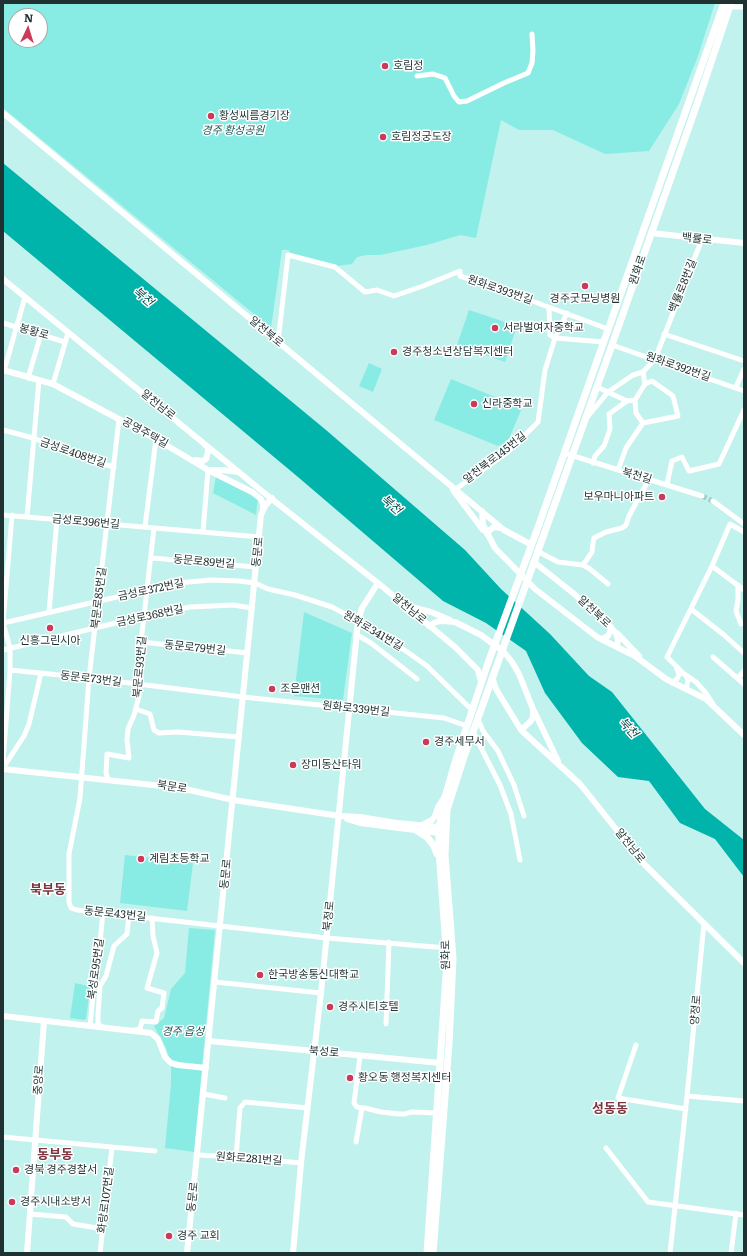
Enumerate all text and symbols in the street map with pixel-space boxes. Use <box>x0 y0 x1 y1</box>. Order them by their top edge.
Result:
north arrow <box>8 8 48 48</box>
text: N <box>24 9 34 25</box>
place label: 호림정 <box>393 59 423 73</box>
marker: 호림정 <box>380 61 390 71</box>
place label: 황성씨름경기장 <box>219 109 290 123</box>
marker: 황성씨름경기장 <box>206 111 216 121</box>
park label: 경주 황성공원 <box>202 124 264 138</box>
place label: 호림정궁도장 <box>391 130 452 144</box>
marker: 호림정궁도장 <box>378 132 388 142</box>
street label: 백률로 <box>681 231 713 247</box>
street label: 원화로 <box>627 253 649 287</box>
street label: 백률로8번길 <box>666 257 700 315</box>
street label: 원화로393번길 <box>466 273 534 307</box>
marker: 경주굿모닝병원 <box>580 281 590 291</box>
water label: 북천 <box>130 284 156 310</box>
place label: 경주굿모닝병원 <box>550 292 620 306</box>
street label: 알천북로 <box>246 314 286 350</box>
street label: 봉황로 <box>18 321 50 343</box>
place label: 서라벌여자중학교 <box>503 321 584 335</box>
marker: 서라벌여자중학교 <box>490 323 500 333</box>
place label: 경주청소년상담복지센터 <box>402 345 513 359</box>
marker: 경주청소년상담복지센터 <box>389 347 399 357</box>
street label: 원화로392번길 <box>644 350 712 384</box>
street label: 알천남로 <box>138 387 178 423</box>
place label: 신라중학교 <box>482 397 533 411</box>
marker: 신라중학교 <box>469 399 479 409</box>
street label: 공영주택길 <box>120 415 170 451</box>
street label: 알천북로145번길 <box>461 429 529 487</box>
street label: 금성로408번길 <box>38 436 108 470</box>
street label: 북천길 <box>621 465 653 487</box>
place label: 보우마니아파트 <box>583 490 654 504</box>
water label: 북천 <box>378 492 404 518</box>
marker: 보우마니아파트 <box>657 492 667 502</box>
street label: 금성로396번길 <box>51 512 121 532</box>
street label: 동문로 <box>250 536 266 568</box>
street label: 동문로89번길 <box>172 553 236 571</box>
street label: 북문로85번길 <box>89 566 109 630</box>
street label: 금성로372번길 <box>117 577 185 603</box>
street label: 알천남로 <box>389 591 429 627</box>
street label: 알천북로 <box>575 593 613 631</box>
street label: 금성로368번길 <box>115 602 185 630</box>
street label: 원화로341번길 <box>341 608 405 654</box>
marker: 신흥그린시아 <box>45 623 55 633</box>
place label: 신흥그린시아 <box>20 634 80 648</box>
street label: 북문로93번길 <box>131 635 149 699</box>
street label: 동문로79번길 <box>164 638 226 658</box>
street label: 동문로73번길 <box>59 669 123 689</box>
place label: 조은맨션 <box>280 682 320 696</box>
marker: 조은맨션 <box>267 684 277 694</box>
street label: 원화로339번길 <box>322 699 390 719</box>
water label: 북천 <box>615 715 641 741</box>
place label: 경주세무서 <box>434 735 485 749</box>
marker: 경주세무서 <box>421 737 431 747</box>
place label: 장미동산타워 <box>301 758 362 772</box>
marker: 장미동산타워 <box>288 760 298 770</box>
street label: 북문로 <box>156 778 188 796</box>
street label: 알천남로 <box>612 826 648 866</box>
place label: 계림초등학교 <box>149 852 210 866</box>
marker: 계림초등학교 <box>136 854 146 864</box>
street label: 동문로 <box>218 858 234 890</box>
district label: 북부동 <box>30 882 66 898</box>
street label: 북정로 <box>321 900 337 932</box>
street label: 동문로43번길 <box>83 904 147 924</box>
street label: 북성로95번길 <box>85 937 107 1001</box>
street label: 원화로 <box>439 940 453 970</box>
place label: 한국방송통신대학교 <box>268 968 359 982</box>
marker: 한국방송통신대학교 <box>255 970 265 980</box>
street label: 양정로 <box>688 994 704 1026</box>
place label: 경주시티호텔 <box>338 1000 399 1014</box>
marker: 경주시티호텔 <box>325 1002 335 1012</box>
park label: 경주 읍성 <box>162 1025 204 1039</box>
street label: 북성로 <box>308 1044 340 1060</box>
street label: 중앙로 <box>31 1064 47 1096</box>
place label: 황오동 행정복지센터 <box>358 1071 451 1085</box>
marker: 황오동 행정복지센터 <box>345 1073 355 1083</box>
district label: 성동동 <box>592 1101 628 1117</box>
district label: 동부동 <box>37 1147 73 1163</box>
street label: 원화로281번길 <box>215 1150 283 1168</box>
place label: 경북 경주경찰서 <box>24 1163 97 1177</box>
marker: 경북 경주경찰서 <box>11 1165 21 1175</box>
street label: 화랑로107번길 <box>95 1166 117 1234</box>
street label: 동문로 <box>185 1181 201 1213</box>
place label: 경주시내소방서 <box>20 1195 91 1209</box>
marker: 경주시내소방서 <box>7 1197 17 1207</box>
place label: 경주 교회 <box>177 1229 220 1243</box>
marker: 경주 교회 <box>164 1231 174 1241</box>

